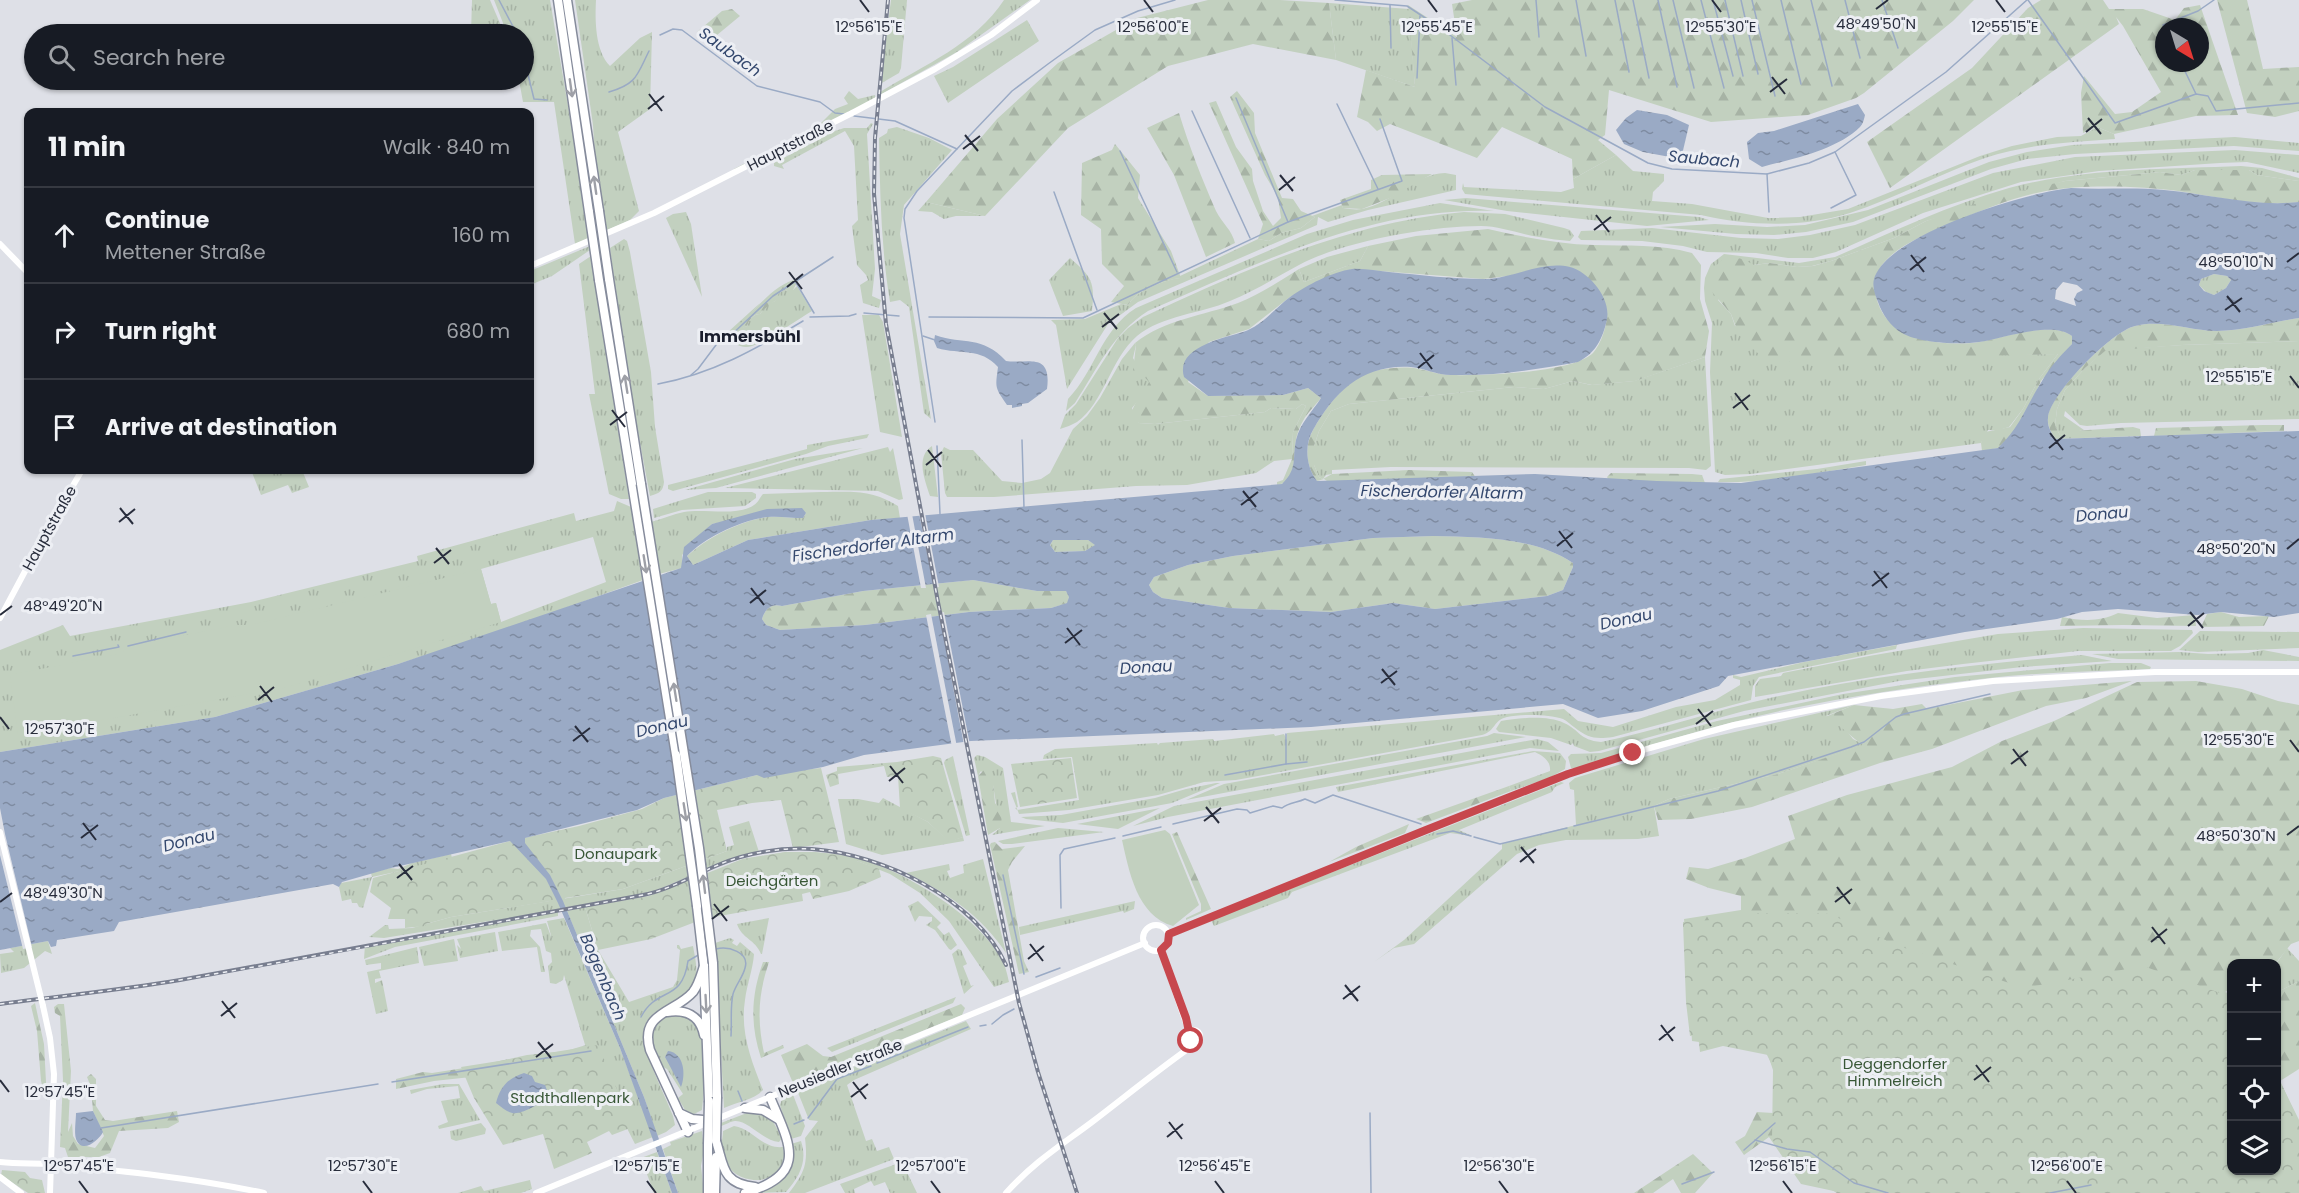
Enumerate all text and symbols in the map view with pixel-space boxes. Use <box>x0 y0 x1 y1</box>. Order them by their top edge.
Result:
text: 48°49'50"N <box>1836 13 1916 34</box>
text: 12°56'15"E <box>835 16 903 37</box>
text: 12°56'00"E <box>1117 16 1189 37</box>
text: 12°55'45"E <box>1401 16 1473 37</box>
text: 12°55'30"E <box>1685 16 1757 37</box>
text: 12°55'15"E <box>1971 16 2039 37</box>
north arrow <box>2155 18 2209 72</box>
water label: Saubach <box>694 22 766 82</box>
search box <box>24 24 534 90</box>
icon: search <box>45 41 78 74</box>
text: Search here <box>93 42 226 73</box>
one-way arrow <box>565 77 576 97</box>
street label: Hauptstraße <box>743 114 837 176</box>
text: 11 min <box>48 129 126 165</box>
text: Walk · 840 m <box>383 133 510 161</box>
water label: Saubach <box>1667 144 1741 174</box>
one-way arrow <box>590 175 601 195</box>
text: Continue <box>105 205 209 236</box>
icon: ahead <box>48 219 81 252</box>
text: 160 m <box>452 221 510 249</box>
text: Mettener Straße <box>105 238 266 266</box>
text: 48°50'10"N <box>2198 251 2274 272</box>
icon: right <box>48 315 81 348</box>
text: Turn right <box>105 316 216 347</box>
text: 680 m <box>446 317 510 345</box>
district label: Immersbühl <box>699 325 801 348</box>
text: 12°55'15"E <box>2205 366 2273 387</box>
one-way arrow <box>620 375 631 395</box>
icon: arrive <box>48 411 81 444</box>
text: Arrive at destination <box>105 412 337 443</box>
water label: Fischerdorfer Altarm <box>1360 479 1524 505</box>
street label: Hauptstraße <box>17 482 81 574</box>
water label: Donau <box>2075 500 2129 528</box>
water label: Fischerdorfer Altarm <box>791 522 955 568</box>
text: 48°50'20"N <box>2196 538 2276 559</box>
one-way arrow <box>640 554 651 574</box>
text: 48°49'20"N <box>23 595 103 616</box>
water label: Donau <box>1598 602 1654 636</box>
water label: Donau <box>1119 654 1173 680</box>
one-way arrow <box>669 682 680 702</box>
water label: Donau <box>634 709 690 743</box>
text: 12°57'30"E <box>25 718 95 739</box>
text: 12°55'30"E <box>2203 729 2275 750</box>
route end <box>1619 739 1645 765</box>
one-way arrow <box>679 802 690 822</box>
water label: Donau <box>161 822 217 858</box>
text: 48°50'30"N <box>2196 825 2276 846</box>
park label: Donaupark <box>574 843 658 864</box>
park label: Deichgärten <box>726 870 818 891</box>
one-way arrow <box>698 875 709 895</box>
text: 48°49'30"N <box>23 882 103 903</box>
water label: Bogenbach <box>574 930 632 1024</box>
map controls <box>2227 959 2281 1175</box>
button: + <box>2227 959 2281 1013</box>
one-way arrow <box>701 994 712 1014</box>
button: − <box>2227 1013 2281 1067</box>
route start <box>1177 1027 1203 1053</box>
street label: Neusiedler Straße <box>775 1033 905 1103</box>
park label: Deggendorfer Himmelreich <box>1843 1053 1948 1091</box>
button: locate <box>2227 1067 2281 1121</box>
text: 12°57'45"E <box>25 1081 95 1102</box>
park label: Stadthallenpark <box>510 1087 630 1108</box>
button: layers <box>2227 1121 2281 1175</box>
text: 12°57'45"E <box>44 1155 114 1176</box>
text: 12°57'30"E <box>328 1155 398 1176</box>
text: 12°57'15"E <box>614 1155 680 1176</box>
text: 12°57'00"E <box>896 1155 966 1176</box>
text: 12°56'45"E <box>1179 1155 1251 1176</box>
text: 12°56'30"E <box>1463 1155 1535 1176</box>
text: 12°56'15"E <box>1749 1155 1817 1176</box>
text: 12°56'00"E <box>2031 1155 2103 1176</box>

